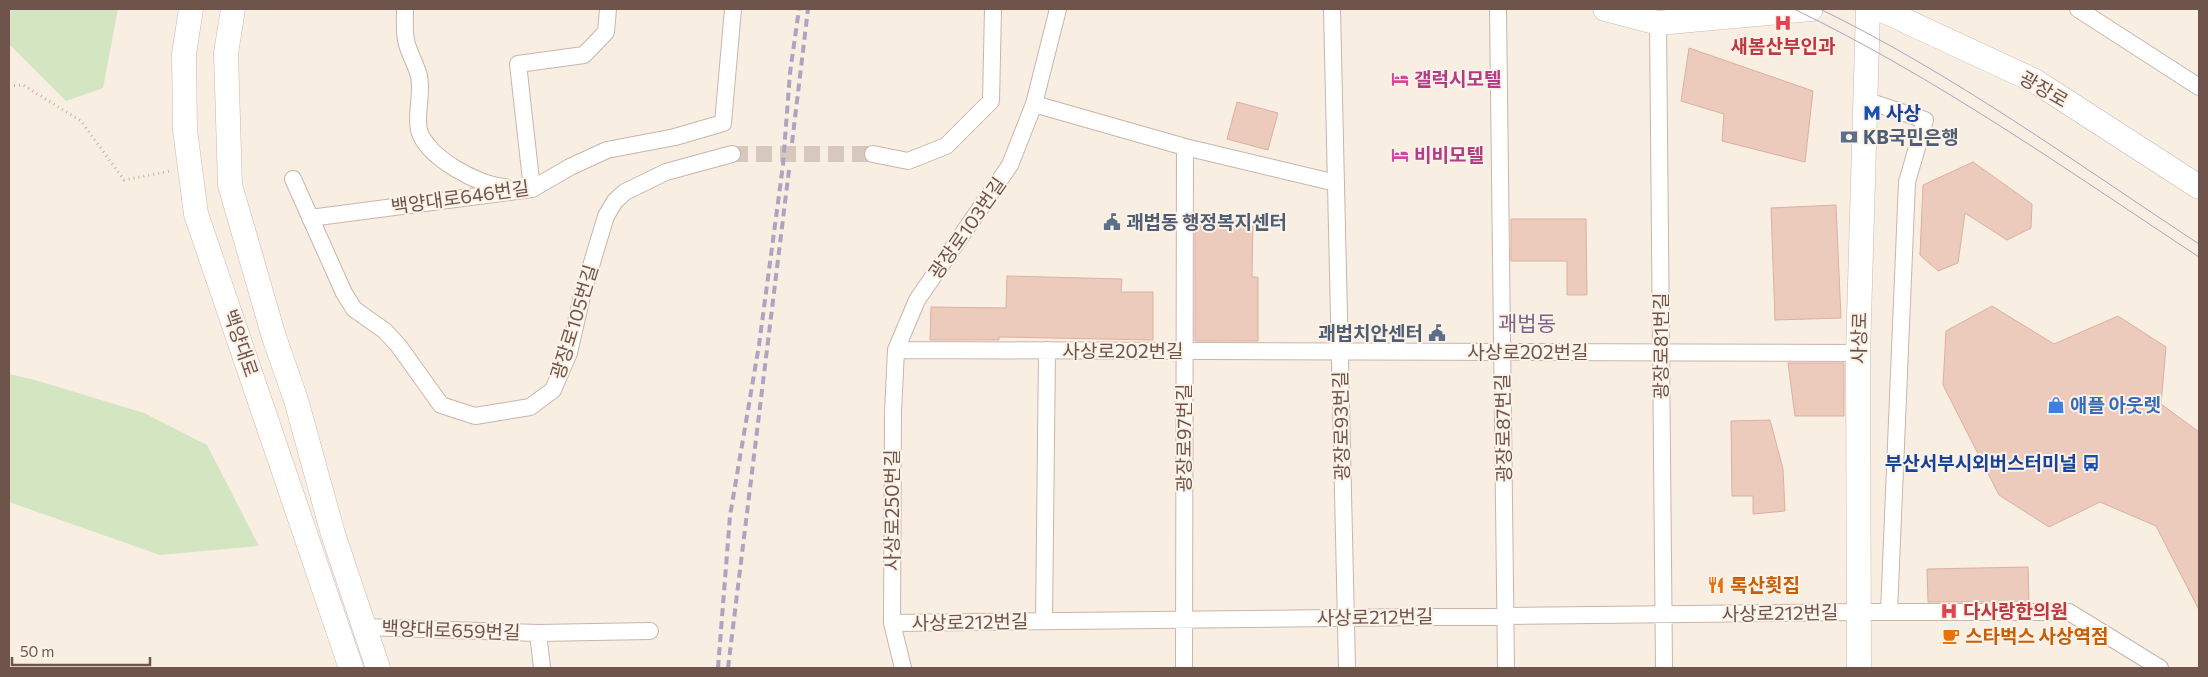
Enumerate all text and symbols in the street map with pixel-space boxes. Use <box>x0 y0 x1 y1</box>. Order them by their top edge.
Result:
hospital icon: 새봄산부인과 <box>1773 13 1793 33</box>
place label: 새봄산부인과 <box>1731 34 1836 57</box>
street label: 광장로 <box>2016 65 2073 112</box>
place label: 갤럭시모텔 <box>1414 67 1501 90</box>
hotel icon: 갤럭시모텔 <box>1390 69 1410 89</box>
place label: 사상 <box>1886 101 1921 124</box>
metro station icon: 사상 <box>1862 103 1882 123</box>
place label: KB국민은행 <box>1863 125 1959 148</box>
bank icon: KB국민은행 <box>1839 127 1859 147</box>
place label: 비비모텔 <box>1414 143 1484 166</box>
hotel icon: 비비모텔 <box>1390 145 1410 165</box>
street label: 광장로103번길 <box>923 172 1010 283</box>
street label: 백양대로646번길 <box>389 175 531 218</box>
place label: 괘법동 행정복지센터 <box>1126 210 1287 233</box>
public building icon: 괘법동 행정복지센터 <box>1102 212 1122 232</box>
street label: 광장로105번길 <box>545 262 602 382</box>
street label: 광장로81번길 <box>1649 292 1672 400</box>
street label: 백양대로 <box>219 306 264 380</box>
district label: 괘법동 <box>1498 310 1556 335</box>
street label: 사상로 <box>1847 312 1870 364</box>
place label: 괘법치안센터 <box>1318 321 1423 344</box>
public building icon: 괘법치안센터 <box>1427 323 1447 343</box>
street label: 사상로202번길 <box>1063 339 1183 362</box>
street label: 사상로202번길 <box>1468 340 1588 363</box>
street label: 광장로93번길 <box>1328 371 1353 481</box>
street label: 광장로87번길 <box>1490 373 1515 483</box>
street label: 광장로97번길 <box>1172 384 1195 492</box>
place label: 애플 아웃렛 <box>2070 393 2161 416</box>
shop icon: 애플 아웃렛 <box>2046 395 2066 415</box>
street label: 사상로250번길 <box>880 449 903 571</box>
place label: 부산서부시외버스터미널 <box>1885 451 2077 474</box>
bus stop icon: 부산서부시외버스터미널 <box>2081 453 2101 473</box>
place label: 록산횟집 <box>1730 573 1800 596</box>
restaurant icon: 록산횟집 <box>1706 575 1726 595</box>
place label: 다사랑한의원 <box>1963 599 2068 622</box>
street label: 사상로212번길 <box>1721 600 1838 625</box>
hospital icon: 다사랑한의원 <box>1939 601 1959 621</box>
street label: 사상로212번길 <box>1316 604 1433 629</box>
street label: 사상로212번길 <box>911 609 1028 634</box>
street label: 백양대로659번길 <box>381 616 521 643</box>
place label: 스타벅스 사상역점 <box>1965 624 2108 647</box>
cafe icon: 스타벅스 사상역점 <box>1941 626 1961 646</box>
scale bar <box>12 634 150 666</box>
text: 50 m <box>20 642 54 660</box>

